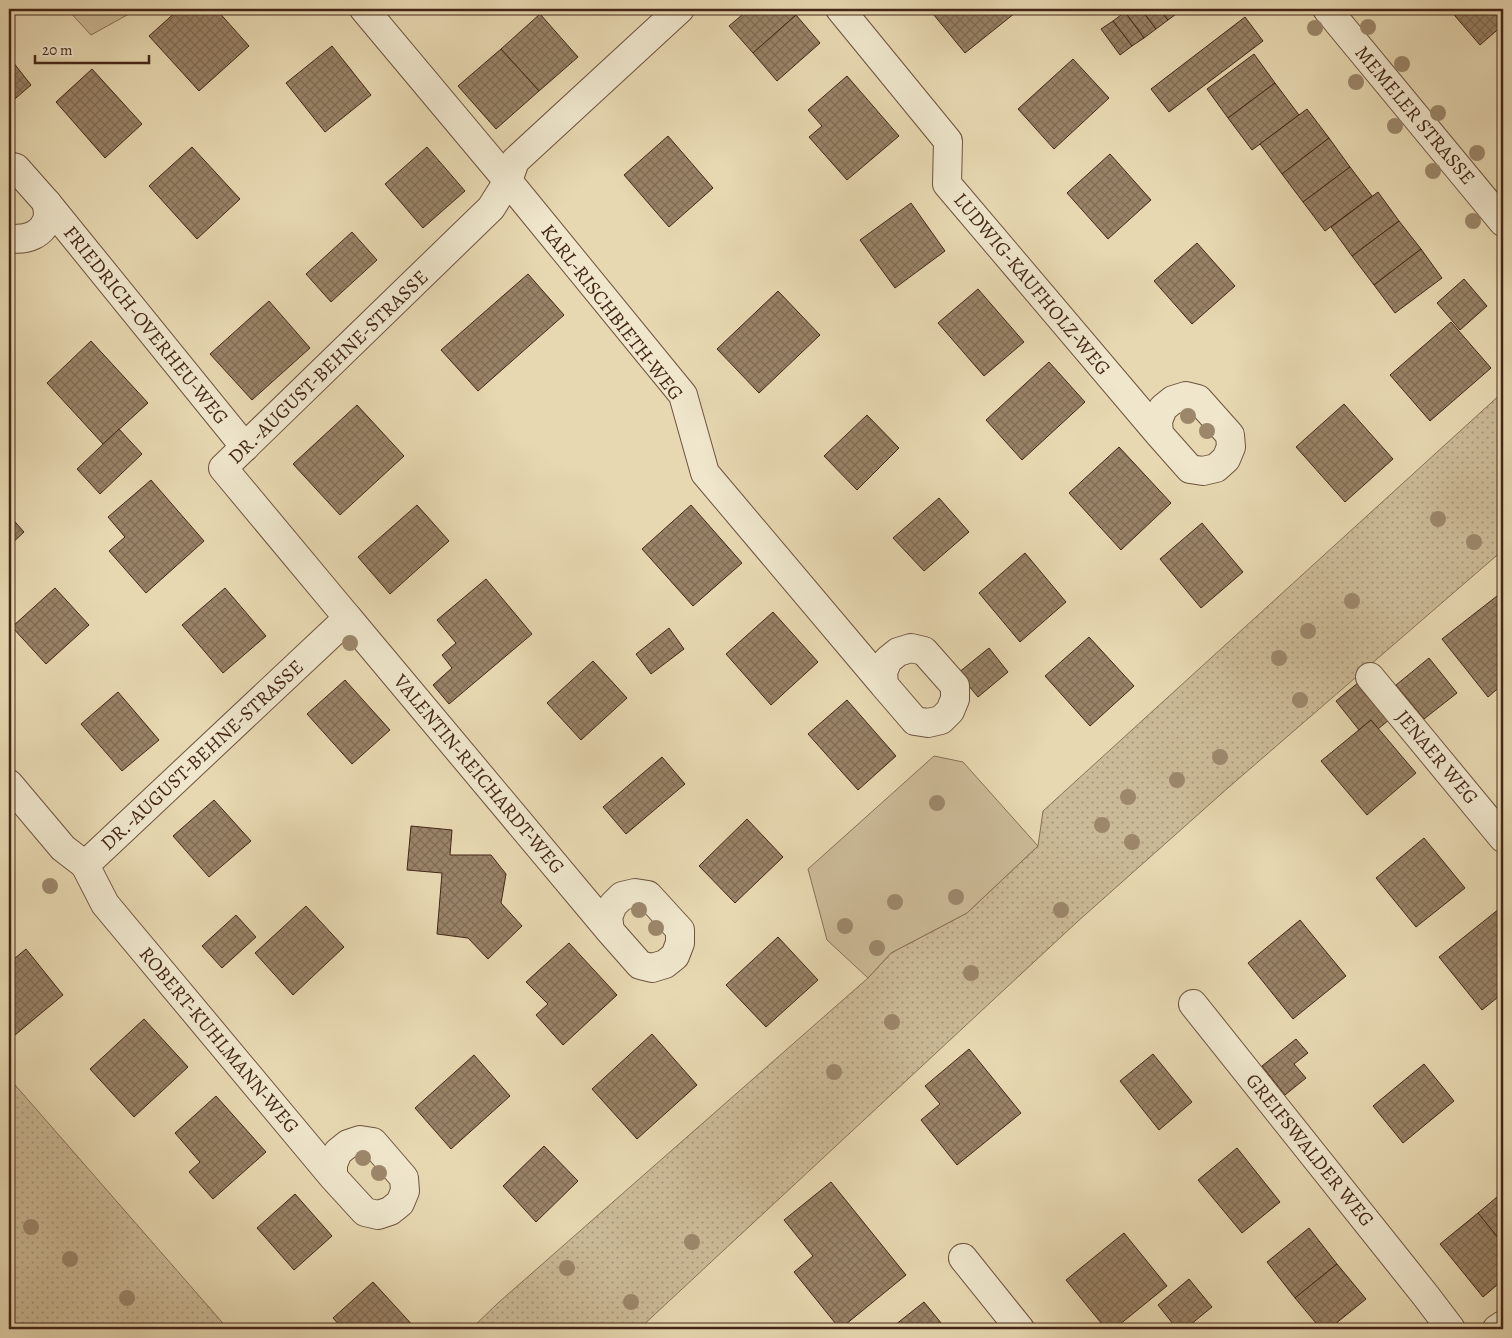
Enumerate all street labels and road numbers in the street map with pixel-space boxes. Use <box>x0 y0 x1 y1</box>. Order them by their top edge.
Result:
street label: MEMELER STRASSE <box>1349 40 1481 190</box>
street label: LUDWIG-KAUFHOLZ-WEG <box>947 187 1117 381</box>
street label: KARL-RISCHBIETH-WEG <box>535 218 689 406</box>
street label: FRIEDRICH-OVERHEU-WEG <box>57 220 235 430</box>
street label: DR.-AUGUST-BEHNE-STRASSE <box>222 264 434 470</box>
street label: DR.-AUGUST-BEHNE-STRASSE <box>95 654 309 856</box>
street label: VALENTIN-REICHARDT-WEG <box>387 668 571 880</box>
street label: JENAER WEG <box>1390 704 1484 810</box>
street label: ROBERT-KUHLMANN-WEG <box>133 941 305 1139</box>
street label: GREIFSWALDER WEG <box>1240 1068 1380 1232</box>

